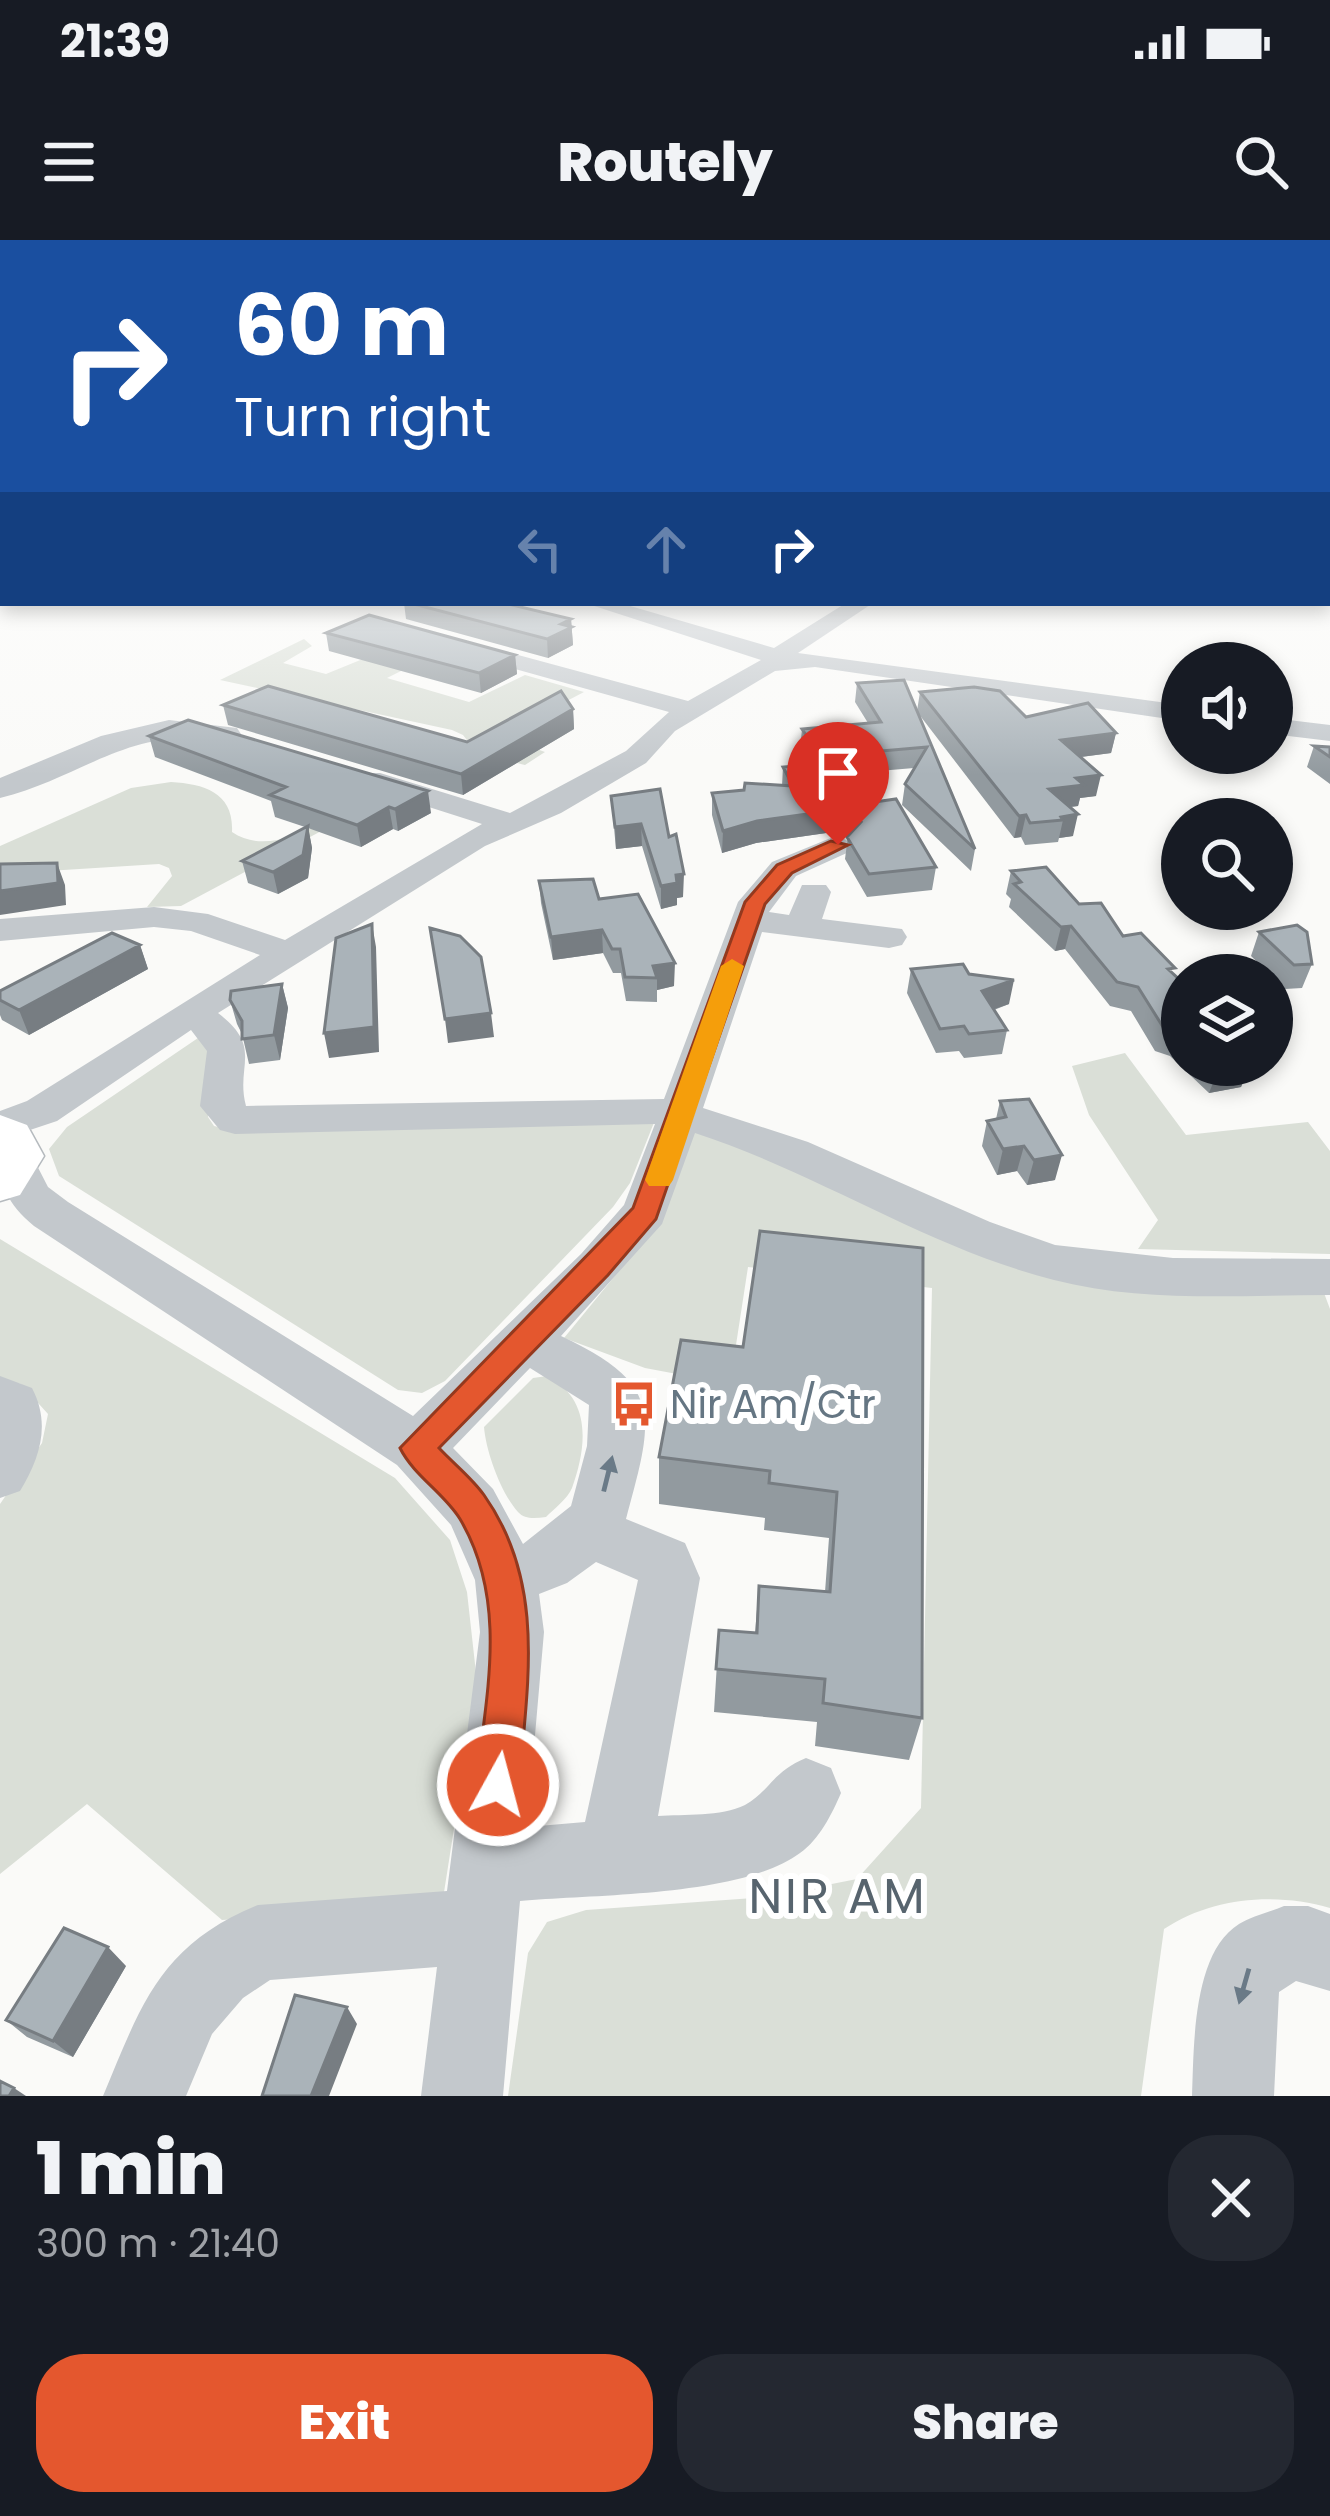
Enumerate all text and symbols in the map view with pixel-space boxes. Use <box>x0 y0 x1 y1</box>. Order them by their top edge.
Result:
text: 21:39 <box>60 10 170 73</box>
text: Routely <box>557 124 773 200</box>
icon: menu <box>36 129 102 195</box>
icon: search <box>1228 129 1294 195</box>
text: 60 m <box>234 267 449 384</box>
icon: right <box>36 288 192 444</box>
text: Turn right <box>234 379 491 455</box>
icon: left <box>507 516 573 582</box>
icon: ahead <box>633 516 699 582</box>
icon: right <box>759 516 825 582</box>
map controls <box>1161 642 1293 1086</box>
button: sound <box>1161 642 1293 774</box>
pin <box>787 722 889 845</box>
icon: arrive <box>805 740 871 806</box>
button: search <box>1161 798 1293 930</box>
button: layers <box>1161 954 1293 1086</box>
place label: Nir Am/Ctr <box>670 1377 876 1432</box>
bus stop icon: Nir Am/Ctr <box>609 1379 659 1429</box>
one-way arrow <box>599 1456 618 1493</box>
position arrow <box>435 1722 561 1848</box>
district label: NIR AM <box>748 1863 928 1930</box>
one-way arrow <box>1233 1968 1252 2005</box>
text: 1 min <box>36 2118 226 2219</box>
button: close <box>1168 2135 1294 2261</box>
text: 300 m · 21:40 <box>36 2216 280 2271</box>
button: Exit <box>36 2354 653 2492</box>
button: Share <box>677 2354 1294 2492</box>

